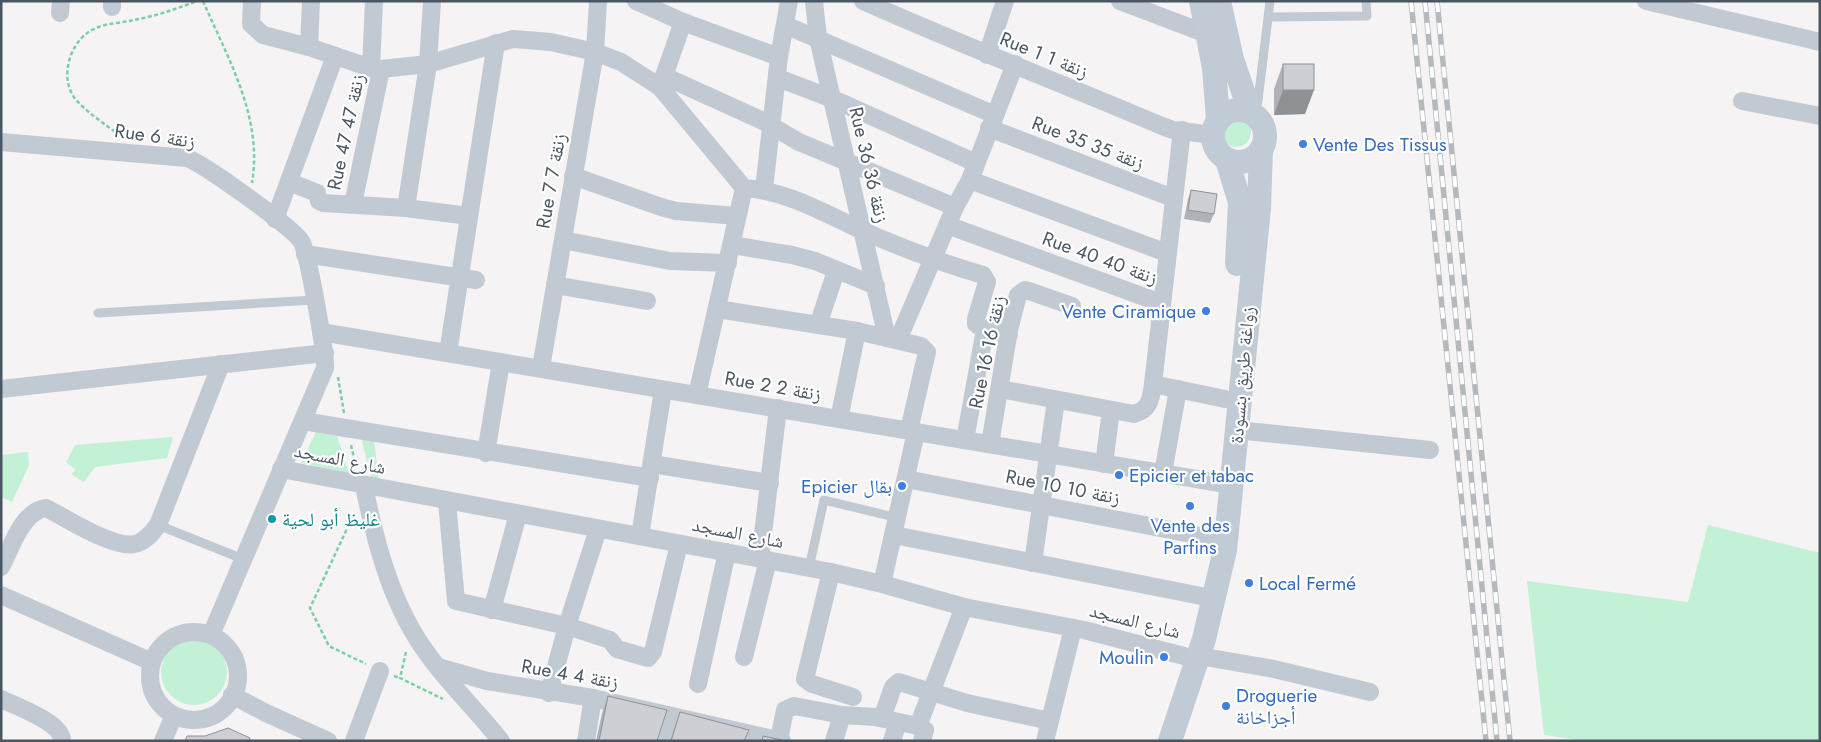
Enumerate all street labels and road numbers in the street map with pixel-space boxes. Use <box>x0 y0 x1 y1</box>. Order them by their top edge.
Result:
street label: Rue 1 زنقة 1 <box>996 25 1092 85</box>
street label: Rue 47 زنقة 47 <box>321 71 371 193</box>
street label: Rue 36 زنقة 36 <box>843 104 895 226</box>
street label: Rue 35 زنقة 35 <box>1028 109 1148 177</box>
street label: Rue 6 زنقة <box>113 117 197 155</box>
street label: Rue 7 زنقة 7 <box>529 131 573 231</box>
street label: Rue 40 زنقة 40 <box>1039 225 1161 291</box>
street label: Rue 16 زنقة 16 <box>962 293 1012 411</box>
street label: زواغة طريق بنسودة <box>1223 306 1261 444</box>
street label: Rue 2 زنقة 2 <box>723 364 823 408</box>
street label: شارع المسجد <box>292 437 388 481</box>
street label: Rue 10 زنقة 10 <box>1004 463 1122 511</box>
street label: شارع المسجد <box>690 511 786 555</box>
street label: شارع المسجد <box>1087 597 1183 645</box>
street label: Rue 4 زنقة 4 <box>519 652 621 696</box>

